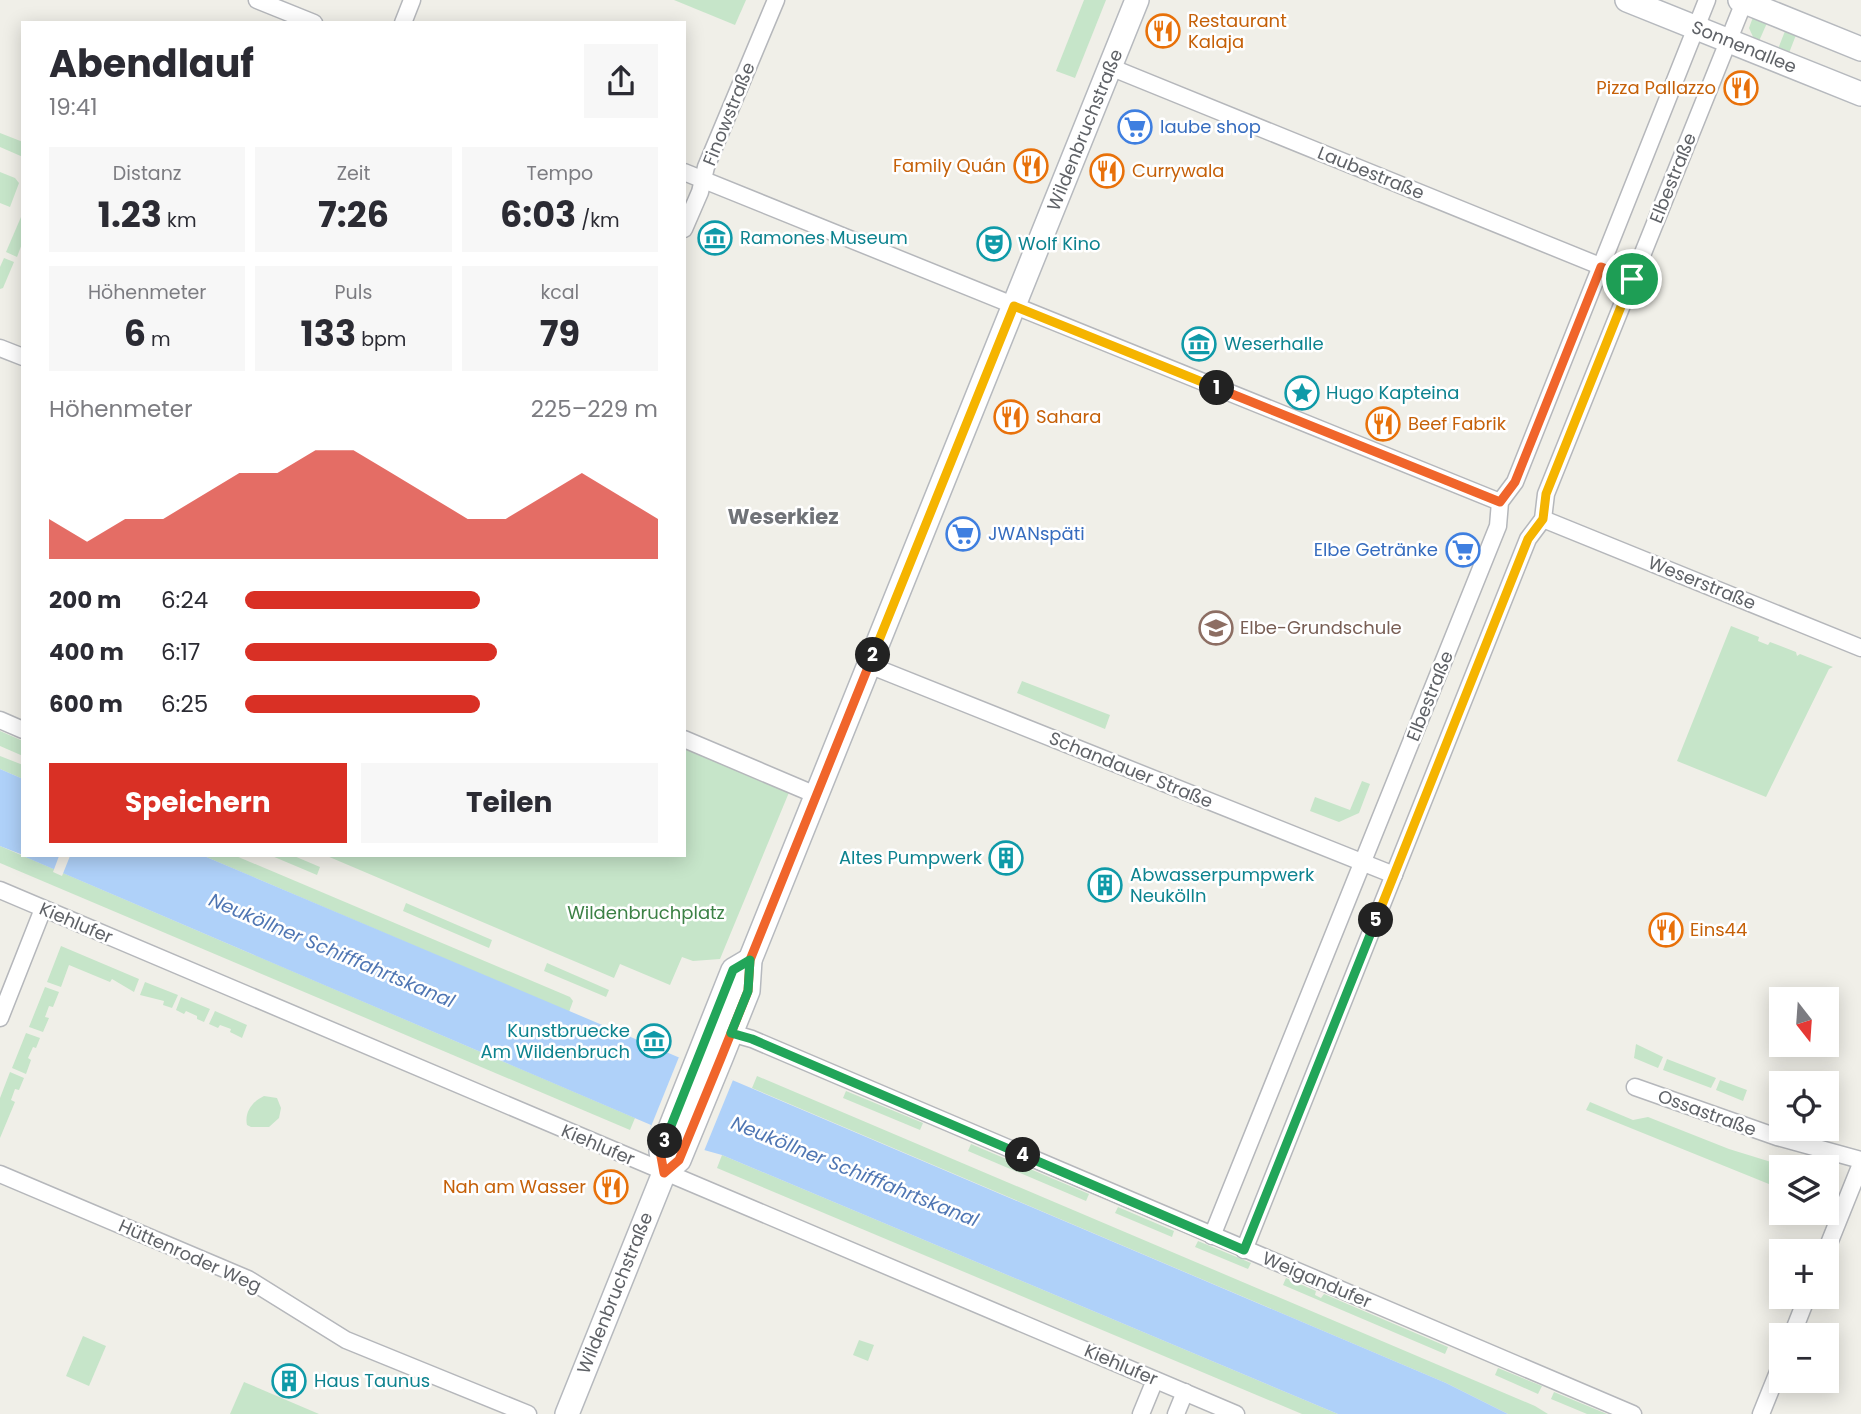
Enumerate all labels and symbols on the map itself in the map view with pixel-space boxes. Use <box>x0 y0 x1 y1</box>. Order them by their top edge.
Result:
place label: Restaurant Kalaja <box>1188 8 1287 54</box>
restaurant icon: Restaurant Kalaja <box>1144 12 1182 50</box>
street label: Sonnenallee <box>1688 14 1800 79</box>
street label: Wildenbruchstraße <box>1041 45 1128 214</box>
street label: Finowstraße <box>696 58 761 169</box>
restaurant icon: Pizza Pallazzo <box>1722 69 1760 107</box>
place label: Pizza Pallazzo <box>1596 75 1716 100</box>
supermarket icon: laube shop <box>1116 108 1154 146</box>
place label: laube shop <box>1160 114 1261 139</box>
street label: Elbestraße <box>1643 129 1702 227</box>
street label: Laubestraße <box>1314 140 1428 205</box>
restaurant icon: Family Quán <box>1012 147 1050 185</box>
restaurant icon: Currywala <box>1088 152 1126 190</box>
place label: Family Quán <box>893 153 1006 178</box>
place label: Currywala <box>1132 158 1225 183</box>
museum icon: Ramones Museum <box>696 219 734 257</box>
place label: Ramones Museum <box>740 225 908 250</box>
theatre icon: Wolf Kino <box>975 225 1013 263</box>
place label: Wolf Kino <box>1018 231 1101 256</box>
pin <box>1602 249 1662 309</box>
museum icon: Weserhalle <box>1180 325 1218 363</box>
place label: Weserhalle <box>1224 331 1324 356</box>
pin: 1 <box>1200 370 1234 406</box>
place icon: Hugo Kapteina <box>1283 374 1321 412</box>
place label: Hugo Kapteina <box>1326 380 1459 405</box>
restaurant icon: Sahara <box>992 398 1030 436</box>
place label: Sahara <box>1036 404 1101 429</box>
restaurant icon: Beef Fabrik <box>1364 405 1402 443</box>
place label: Beef Fabrik <box>1408 411 1507 436</box>
district label: Weserkiez <box>727 502 839 531</box>
supermarket icon: JWANspäti <box>944 515 982 553</box>
place label: JWANspäti <box>988 521 1085 546</box>
supermarket icon: Elbe Getränke <box>1444 531 1482 569</box>
place label: Elbe Getränke <box>1314 537 1438 562</box>
street label: Weserstraße <box>1645 550 1760 616</box>
school or university icon: Elbe-Grundschule <box>1197 609 1235 647</box>
place label: Elbe-Grundschule <box>1240 615 1402 640</box>
pin: 2 <box>856 638 890 672</box>
street label: Elbestraße <box>1400 647 1459 745</box>
street label: Schandauer Straße <box>1046 725 1217 814</box>
building icon: Altes Pumpwerk <box>987 839 1025 877</box>
place label: Altes Pumpwerk <box>839 845 983 870</box>
place label: Abwasserpumpwerk Neukölln <box>1130 862 1315 908</box>
building icon: Abwasserpumpwerk Neukölln <box>1086 866 1124 904</box>
water label: Neuköllner Schifffahrtskanal <box>205 886 459 1015</box>
street label: Kiehlufer <box>36 896 117 949</box>
park label: Wildenbruchplatz <box>567 900 725 925</box>
pin: 5 <box>1358 902 1394 937</box>
restaurant icon: Eins44 <box>1647 911 1685 949</box>
place label: Eins44 <box>1690 917 1747 942</box>
north arrow <box>1769 987 1839 1057</box>
place label: Kunstbruecke Am Wildenbruch <box>480 1018 630 1064</box>
museum icon: Kunstbruecke Am Wildenbruch <box>635 1022 673 1060</box>
street label: Ossastraße <box>1654 1083 1760 1142</box>
water label: Neuköllner Schifffahrtskanal <box>727 1109 983 1234</box>
street label: Kiehlufer <box>558 1118 639 1171</box>
pin: 3 <box>648 1124 682 1158</box>
pin: 4 <box>1006 1138 1040 1172</box>
restaurant icon: Nah am Wasser <box>592 1168 630 1206</box>
place label: Nah am Wasser <box>443 1174 586 1199</box>
street label: Wildenbruchstraße <box>571 1208 658 1377</box>
street label: Hüttenroder Weg <box>115 1213 266 1298</box>
street label: Weigandufer <box>1259 1245 1376 1314</box>
street label: Kiehlufer <box>1081 1338 1162 1391</box>
building icon: Haus Taunus <box>270 1362 308 1400</box>
place label: Haus Taunus <box>314 1368 430 1393</box>

